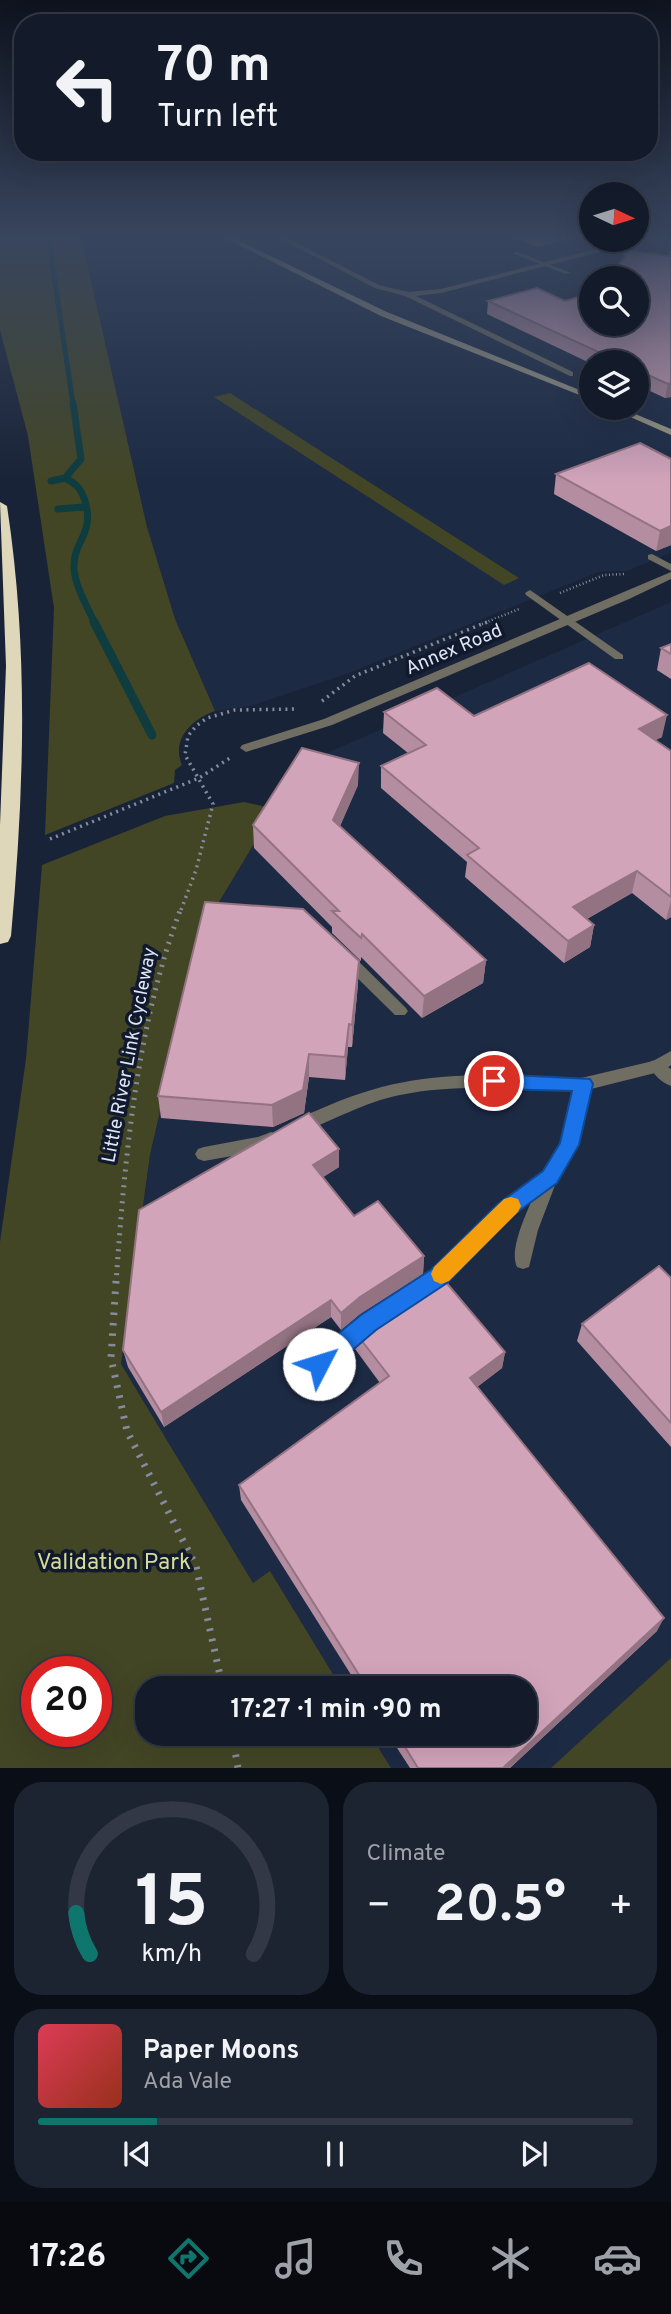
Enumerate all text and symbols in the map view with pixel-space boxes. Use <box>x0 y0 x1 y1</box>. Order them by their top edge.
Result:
text: 70 m <box>157 37 271 99</box>
icon: left <box>42 42 133 133</box>
text: Turn left <box>157 98 278 138</box>
north arrow <box>579 182 649 252</box>
map controls <box>579 182 649 420</box>
button: search <box>579 266 649 336</box>
button: layers <box>579 350 649 420</box>
street label: Annex Road <box>402 619 506 681</box>
street label: Little River Link Cycleway <box>97 945 163 1165</box>
pin <box>464 1051 524 1111</box>
icon: arrive <box>475 1062 513 1100</box>
position arrow <box>282 1327 356 1401</box>
park label: Validation Park <box>37 1549 191 1578</box>
speed limit sign: 20 <box>21 1656 112 1747</box>
text: 17:27 · 1 min · 90 m <box>230 1694 442 1727</box>
text: Climate <box>367 1840 445 1869</box>
text: 15 <box>134 1861 208 1953</box>
text: 20.5° <box>434 1874 566 1940</box>
text: − <box>367 1883 391 1932</box>
text: + <box>608 1883 633 1932</box>
text: km/h <box>141 1939 202 1971</box>
text: Paper Moons <box>143 2035 299 2068</box>
text: Ada Vale <box>143 2068 232 2097</box>
icon: previous <box>118 2135 156 2173</box>
icon: pause <box>316 2135 354 2173</box>
icon: next <box>515 2135 553 2173</box>
icon: directions <box>164 2234 213 2283</box>
icon: music <box>271 2234 320 2283</box>
icon: phone <box>379 2234 428 2283</box>
icon: climate <box>486 2234 535 2283</box>
icon: car <box>593 2234 642 2283</box>
text: 17:26 <box>29 2238 106 2278</box>

